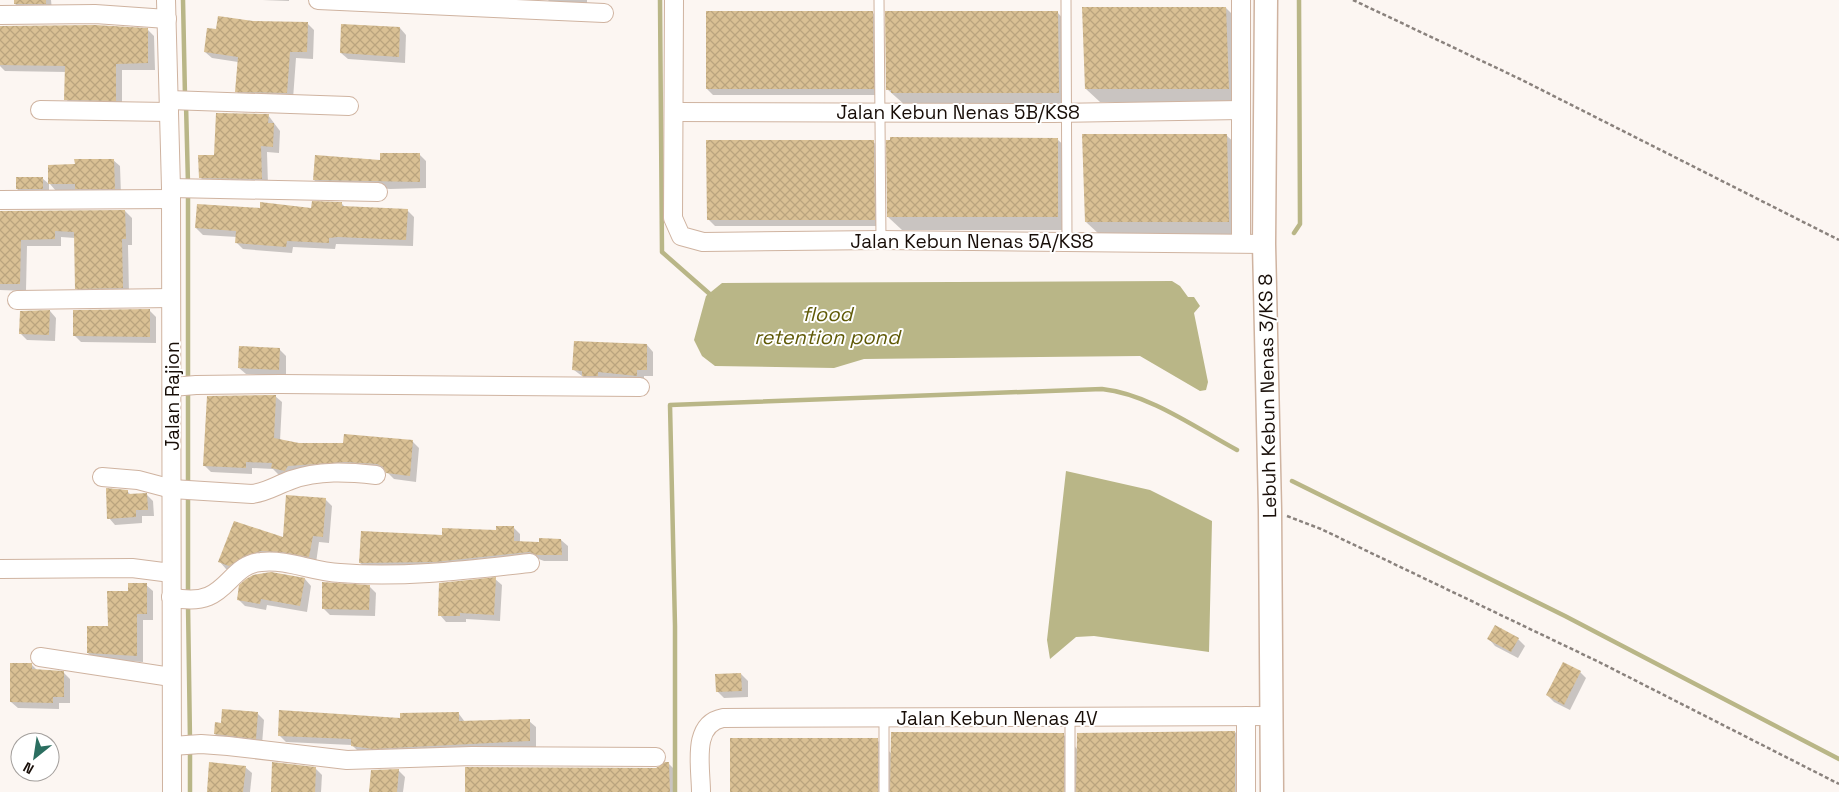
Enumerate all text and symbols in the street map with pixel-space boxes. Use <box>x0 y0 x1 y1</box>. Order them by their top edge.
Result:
street label: Jalan Kebun Nenas 5B/KS8 <box>836 100 1080 125</box>
street label: Jalan Kebun Nenas 5A/KS8 <box>850 229 1094 254</box>
street label: Lebuh Kebun Nenas 3/KS 8 <box>1253 274 1282 518</box>
water label: flood retention pond <box>754 301 902 350</box>
street label: Jalan Rajion <box>160 341 185 451</box>
street label: Jalan Kebun Nenas 4V <box>896 706 1098 731</box>
north arrow <box>10 732 60 782</box>
text: N <box>20 758 37 778</box>

